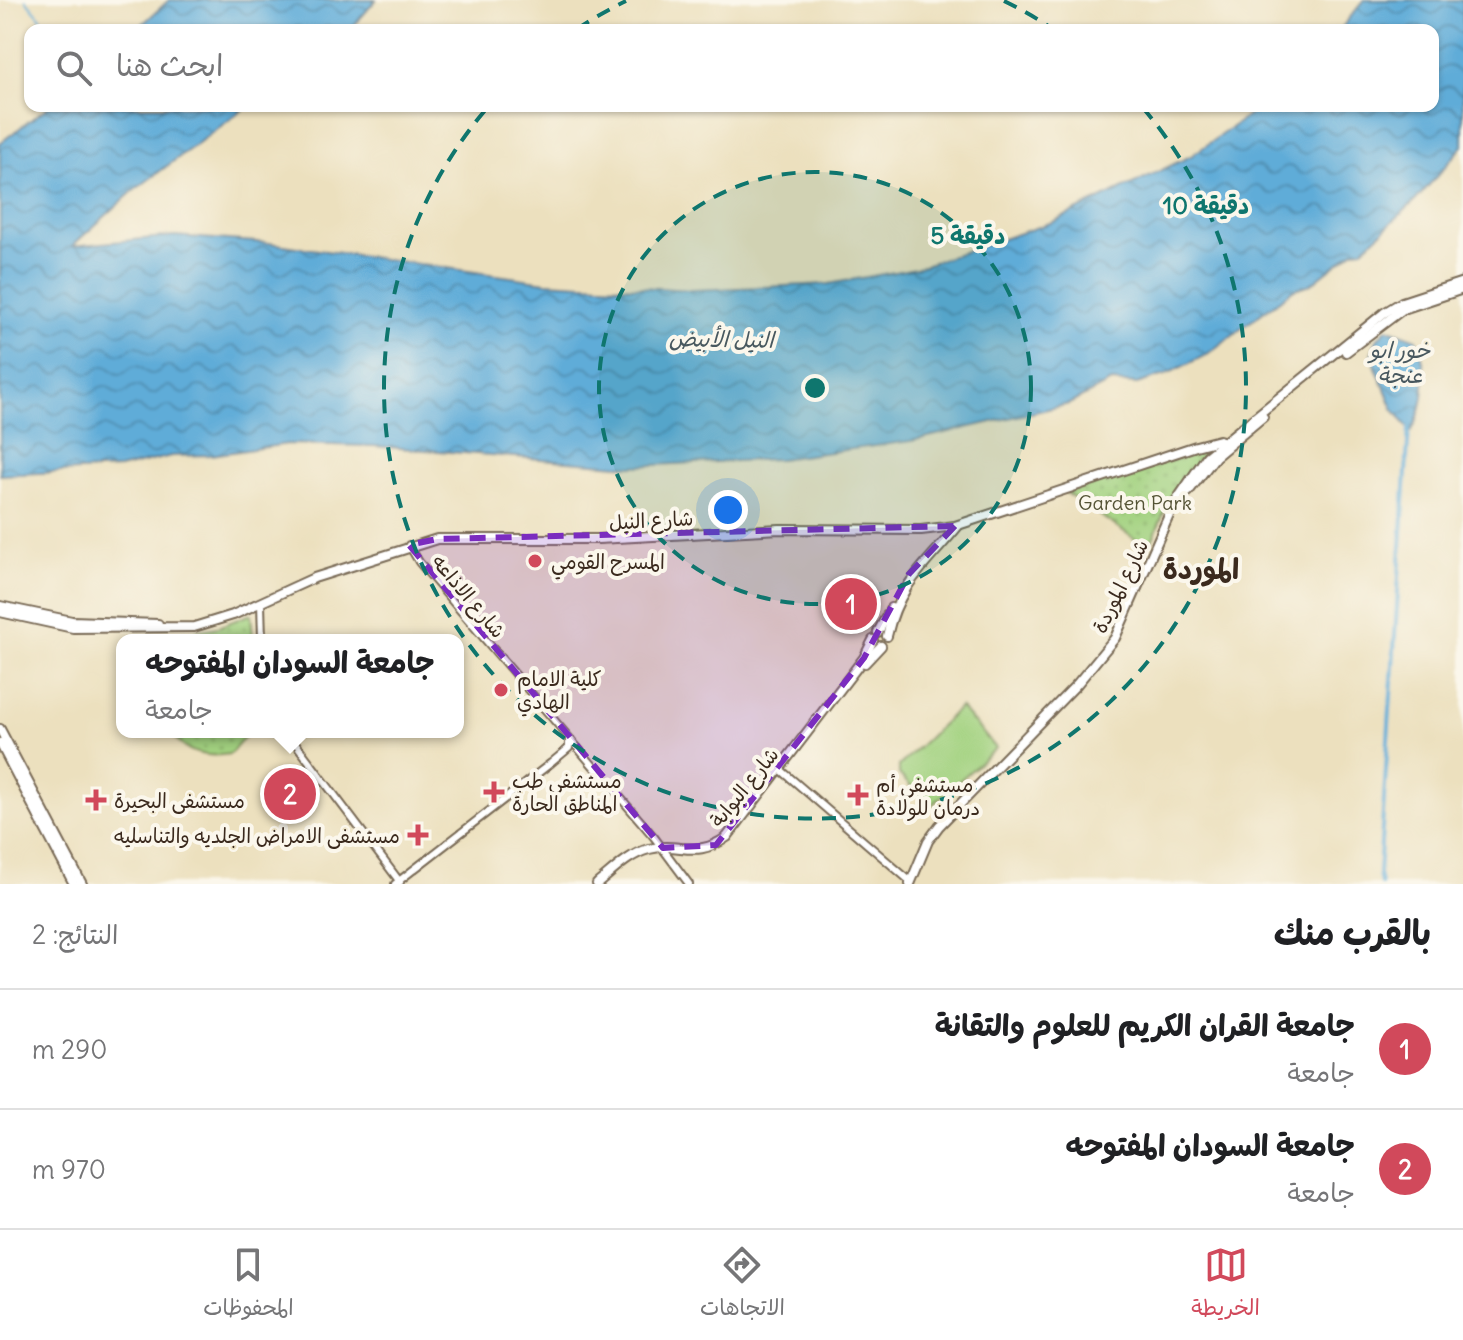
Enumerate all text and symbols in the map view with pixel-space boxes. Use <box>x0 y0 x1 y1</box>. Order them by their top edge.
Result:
search box <box>24 24 1439 112</box>
icon: search <box>52 46 96 90</box>
text: ابحث هنا <box>116 46 223 84</box>
text: 10 دقيقة <box>1163 190 1249 220</box>
text: 5 دقيقة <box>931 220 1005 250</box>
water label: النيل الأبيض <box>668 324 776 354</box>
water label: خور ابو عنجة <box>1367 336 1431 389</box>
centre of rings <box>801 374 829 402</box>
your location <box>708 490 748 530</box>
park label: Garden Park <box>1078 490 1192 515</box>
street label: شارع النيل <box>608 505 694 537</box>
street label: شارع الموردة <box>1087 535 1155 638</box>
street label: شارع الاذاعه <box>425 549 511 644</box>
place label: المسرح القومي <box>551 549 665 580</box>
district label: الموردة <box>1163 551 1239 587</box>
marker: المسرح القومي <box>526 552 544 570</box>
pin: 1 <box>825 574 877 634</box>
popup <box>116 634 464 738</box>
text: جامعة السودان المفتوحه <box>145 643 435 681</box>
place label: كلية الامام الهادي <box>517 666 602 717</box>
marker: كلية الامام الهادي <box>492 681 510 699</box>
text: جامعة <box>145 693 213 726</box>
street label: شارع البوابة <box>704 742 785 833</box>
pin: 2 <box>264 764 316 824</box>
place label: مستشفى طب المناطق الحارة <box>512 768 622 816</box>
place label: مستشفى أم درمان للولادة <box>876 772 980 822</box>
marker: مستشفى طب المناطق الحارة <box>483 781 505 803</box>
marker: مستشفى أم درمان للولادة <box>847 784 869 806</box>
place label: مستشفى البحيرة <box>114 788 245 814</box>
marker: مستشفى البحيرة <box>85 789 107 811</box>
place label: مستشفى الامراض الجلديه والتناسليه <box>114 823 400 849</box>
marker: مستشفى الامراض الجلديه والتناسليه <box>407 824 429 846</box>
text: بالقرب منك <box>1274 911 1431 954</box>
text: النتائج: 2 <box>32 918 118 951</box>
text: جامعة القران الكريم للعلوم والتقانة <box>935 1006 1355 1044</box>
text: 290 m <box>32 1033 107 1066</box>
text: 1 <box>1400 1033 1410 1066</box>
text: جامعة <box>1287 1056 1355 1089</box>
text: جامعة السودان المفتوحه <box>1066 1126 1355 1164</box>
text: 970 m <box>32 1153 106 1186</box>
text: 2 <box>1398 1153 1412 1186</box>
text: جامعة <box>1287 1176 1355 1209</box>
tab: المحفوظات <box>203 1243 294 1327</box>
tab: الاتجاهات <box>700 1243 785 1327</box>
tab: الخريطة <box>1191 1243 1260 1327</box>

